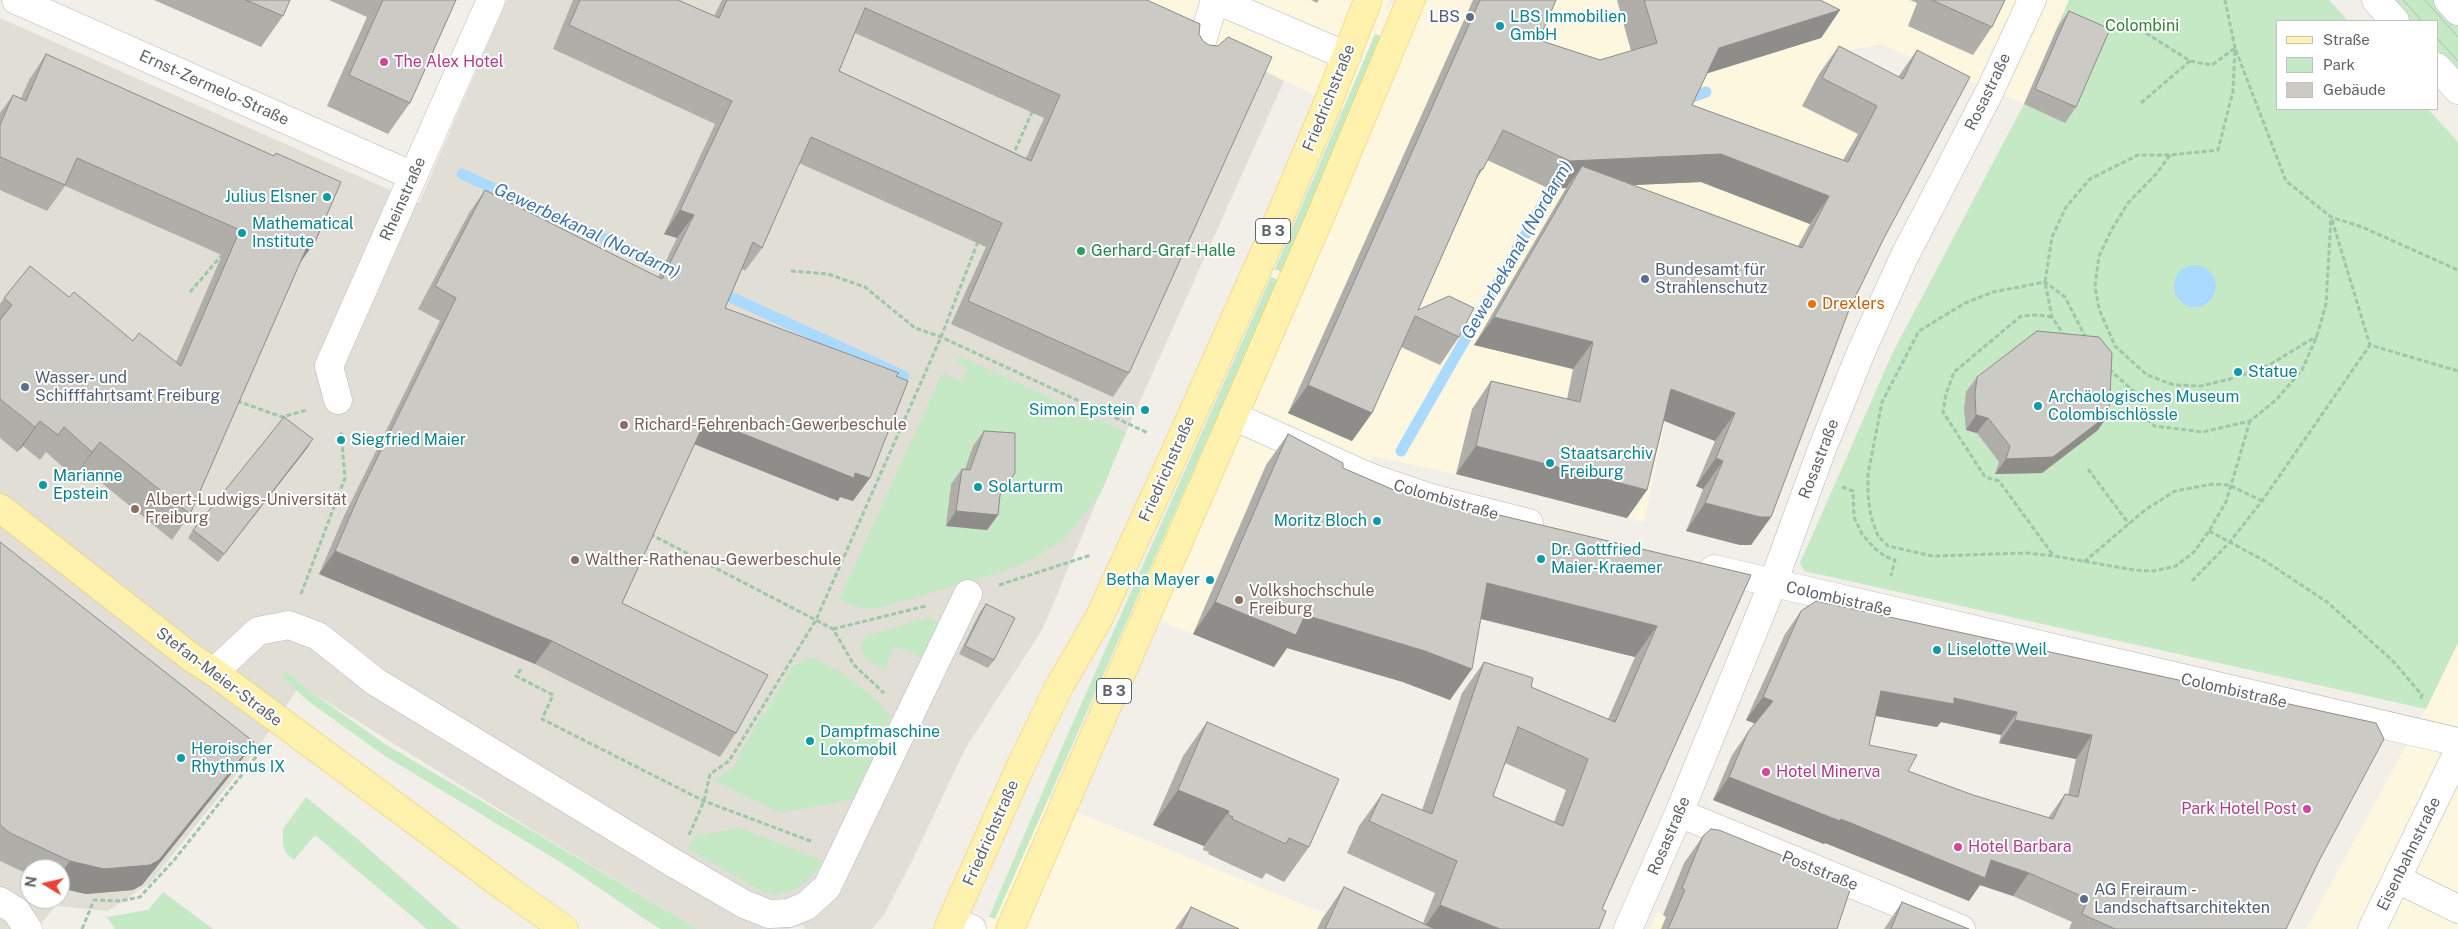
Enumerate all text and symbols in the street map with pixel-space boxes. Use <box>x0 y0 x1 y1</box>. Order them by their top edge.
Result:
place label: LBS <box>1429 7 1460 27</box>
place label: LBS Immobilien GmbH <box>1510 7 1627 45</box>
marker: LBS <box>1464 11 1476 23</box>
park label: Colombini <box>2105 16 2179 36</box>
marker: LBS Immobilien GmbH <box>1494 20 1506 32</box>
legend <box>2276 20 2438 110</box>
text: Straße <box>2323 31 2370 48</box>
street label: Friedrichstraße <box>1299 42 1359 154</box>
street label: Ernst-Zermelo-Straße <box>136 46 292 130</box>
street label: Rosastraße <box>1961 50 2015 134</box>
place label: The Alex Hotel <box>394 52 504 72</box>
marker: The Alex Hotel <box>378 56 390 68</box>
text: Park <box>2323 56 2355 73</box>
text: Gebäude <box>2323 81 2386 98</box>
street label: Rheinstraße <box>376 154 430 244</box>
water label: Gewerbekanal (Nordarm) <box>1457 157 1577 343</box>
water label: Gewerbekanal (Nordarm) <box>491 178 683 284</box>
place label: Julius Elsner <box>224 187 317 207</box>
marker: Julius Elsner <box>321 191 333 203</box>
place label: Mathematical Institute <box>252 214 354 252</box>
road number: B 3 <box>1256 218 1290 244</box>
marker: Mathematical Institute <box>236 227 248 239</box>
place label: Gerhard-Graf-Halle <box>1091 241 1235 261</box>
marker: Gerhard-Graf-Halle <box>1075 245 1087 257</box>
place label: Bundesamt für Strahlenschutz <box>1655 260 1767 298</box>
marker: Bundesamt für Strahlenschutz <box>1639 273 1651 285</box>
place label: Drexlers <box>1822 294 1885 314</box>
marker: Drexlers <box>1806 298 1818 310</box>
place label: Statue <box>2248 362 2298 382</box>
marker: Statue <box>2232 366 2244 378</box>
place label: Wasser- und Schifffahrtsamt Freiburg <box>35 368 220 406</box>
marker: Wasser- und Schifffahrtsamt Freiburg <box>19 381 31 393</box>
place label: Archäologisches Museum Colombischlössle <box>2048 387 2239 425</box>
place label: Simon Epstein <box>1029 400 1135 420</box>
marker: Archäologisches Museum Colombischlössle <box>2032 400 2044 412</box>
marker: Simon Epstein <box>1139 404 1151 416</box>
street label: Friedrichstraße <box>1135 413 1199 525</box>
place label: Richard-Fehrenbach-Gewerbeschule <box>634 415 907 435</box>
street label: Rosastraße <box>1795 416 1843 502</box>
marker: Richard-Fehrenbach-Gewerbeschule <box>618 419 630 431</box>
place label: Siegfried Maier <box>351 430 466 450</box>
marker: Siegfried Maier <box>335 434 347 446</box>
place label: Staatsarchiv Freiburg <box>1560 444 1653 482</box>
marker: Staatsarchiv Freiburg <box>1544 457 1556 469</box>
place label: Marianne Epstein <box>53 466 123 504</box>
street label: Colombistraße <box>1391 476 1501 524</box>
place label: Solarturm <box>988 477 1063 497</box>
marker: Marianne Epstein <box>37 479 49 491</box>
marker: Solarturm <box>972 481 984 493</box>
place label: Albert-Ludwigs-Universität Freiburg <box>145 490 347 528</box>
marker: Albert-Ludwigs-Universität Freiburg <box>129 503 141 515</box>
place label: Moritz Bloch <box>1274 511 1367 531</box>
marker: Moritz Bloch <box>1371 515 1383 527</box>
place label: Dr. Gottfried Maier-Kraemer <box>1551 540 1662 578</box>
place label: Walther-Rathenau-Gewerbeschule <box>585 550 841 570</box>
marker: Dr. Gottfried Maier-Kraemer <box>1535 553 1547 565</box>
marker: Walther-Rathenau-Gewerbeschule <box>569 554 581 566</box>
place label: Betha Mayer <box>1106 570 1200 590</box>
marker: Betha Mayer <box>1204 574 1216 586</box>
street label: Colombistraße <box>1784 577 1894 621</box>
place label: Volkshochschule Freiburg <box>1249 581 1375 619</box>
marker: Volkshochschule Freiburg <box>1233 594 1245 606</box>
street label: Stefan-Meier-Straße <box>152 623 286 731</box>
place label: Liselotte Weil <box>1947 640 2047 660</box>
marker: Liselotte Weil <box>1931 644 1943 656</box>
street label: Colombistraße <box>2179 669 2289 713</box>
road number: B 3 <box>1096 678 1132 704</box>
place label: Dampfmaschine Lokomobil <box>820 722 940 760</box>
marker: Dampfmaschine Lokomobil <box>804 735 816 747</box>
place label: Heroischer Rhythmus IX <box>191 739 285 777</box>
marker: Heroischer Rhythmus IX <box>175 752 187 764</box>
place label: Hotel Minerva <box>1776 762 1880 782</box>
marker: Hotel Minerva <box>1760 766 1772 778</box>
street label: Friedrichstraße <box>959 777 1023 889</box>
street label: Rosastraße <box>1644 794 1694 878</box>
street label: Eisenbahnstraße <box>2373 794 2445 914</box>
place label: Park Hotel Post <box>2181 799 2297 819</box>
marker: Park Hotel Post <box>2301 803 2313 815</box>
place label: Hotel Barbara <box>1968 837 2072 857</box>
marker: Hotel Barbara <box>1952 841 1964 853</box>
street label: Poststraße <box>1779 847 1861 895</box>
north arrow <box>20 859 70 909</box>
text: N <box>22 875 40 888</box>
place label: AG Freiraum - Landschaftsarchitekten <box>2094 880 2270 918</box>
marker: AG Freiraum - Landschaftsarchitekten <box>2078 893 2090 905</box>

